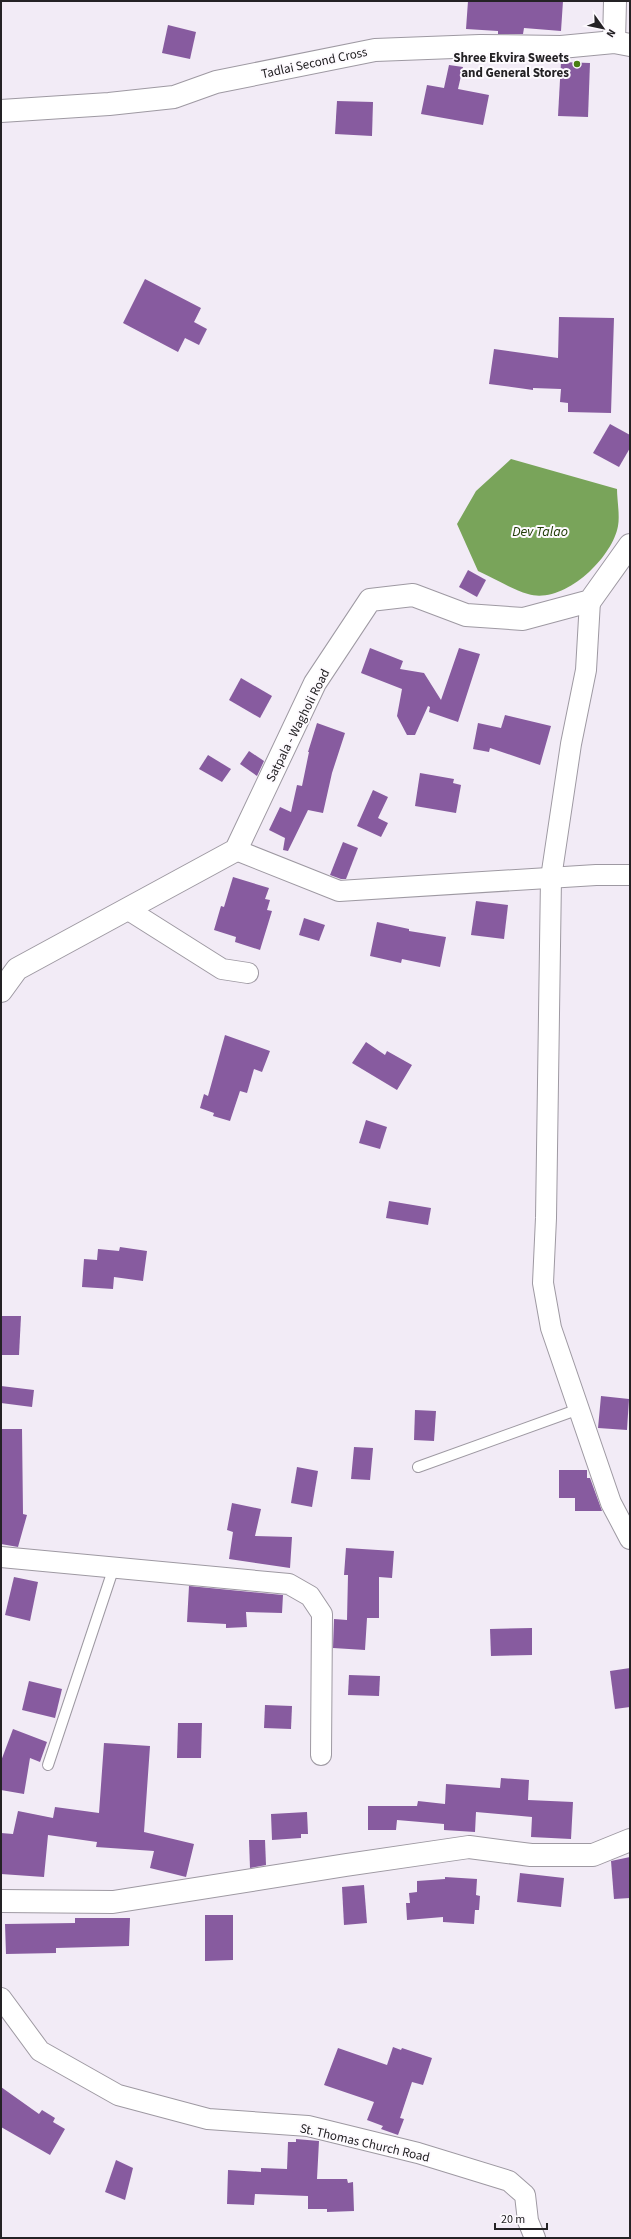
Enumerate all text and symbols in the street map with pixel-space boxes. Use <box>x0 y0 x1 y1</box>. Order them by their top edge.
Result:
north arrow <box>583 8 623 48</box>
text: N <box>603 26 619 40</box>
street label: Tadlai Second Cross <box>259 43 370 83</box>
place label: Shree Ekvira Sweets and General Stores <box>453 49 569 82</box>
marker: Shree Ekvira Sweets and General Stores <box>572 59 582 69</box>
water label: Dev Talao <box>512 522 568 542</box>
street label: Satpala - Wagholi Road <box>262 666 334 785</box>
street label: St. Thomas Church Road <box>298 2119 432 2167</box>
scale bar <box>495 2205 547 2231</box>
text: 20 m <box>501 2211 525 2228</box>

